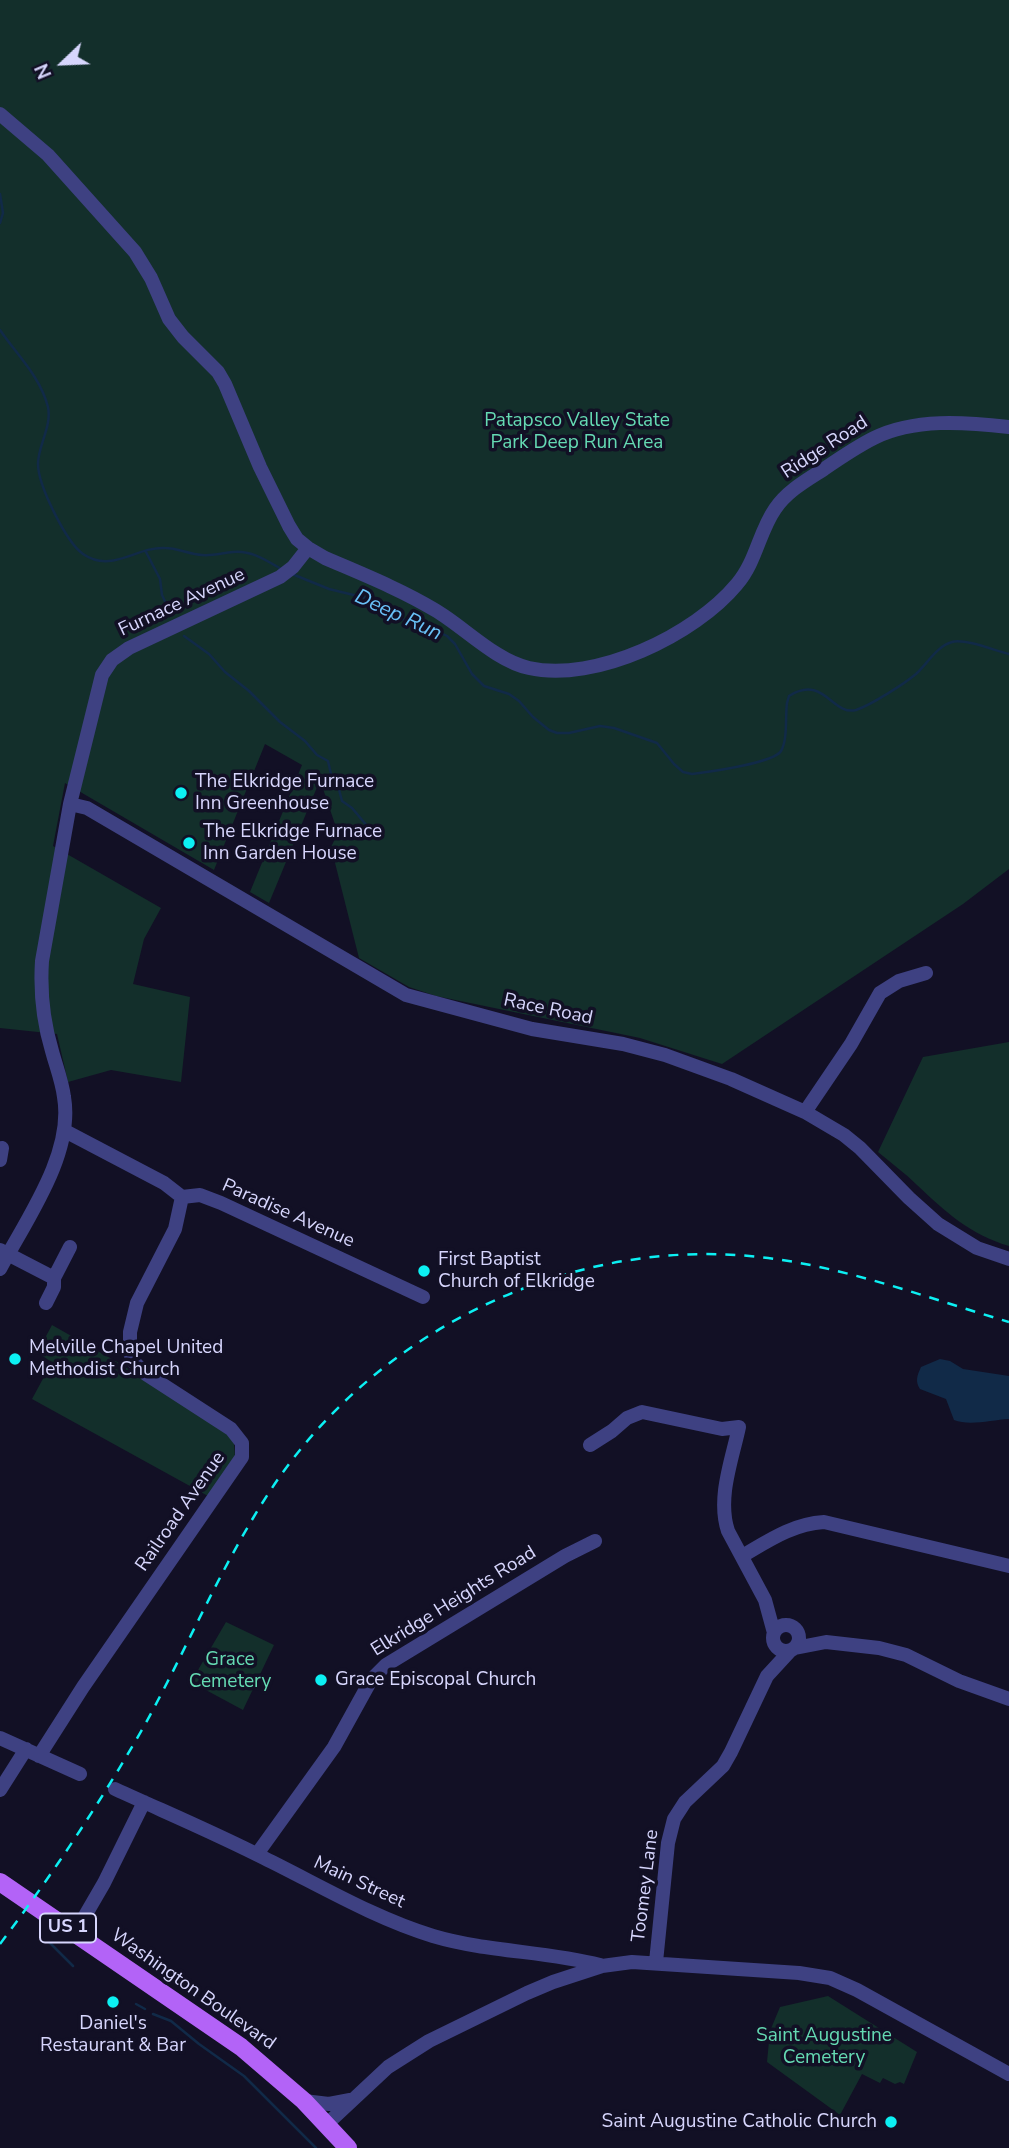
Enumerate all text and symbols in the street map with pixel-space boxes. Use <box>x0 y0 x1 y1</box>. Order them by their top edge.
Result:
north arrow <box>28 28 98 98</box>
text: N <box>29 60 58 83</box>
park label: Patapsco Valley State Park Deep Run Area <box>484 410 670 454</box>
street label: Ridge Road <box>777 412 873 484</box>
street label: Furnace Avenue <box>115 564 249 642</box>
water label: Deep Run <box>350 585 446 647</box>
place label: The Elkridge Furnace Inn Greenhouse <box>195 771 374 815</box>
marker: The Elkridge Furnace Inn Greenhouse <box>173 785 189 801</box>
place label: The Elkridge Furnace Inn Garden House <box>203 821 382 865</box>
marker: The Elkridge Furnace Inn Garden House <box>181 835 197 851</box>
street label: Race Road <box>501 989 595 1031</box>
street label: Paradise Avenue <box>218 1175 358 1253</box>
place label: First Baptist Church of Elkridge <box>438 1249 595 1293</box>
marker: First Baptist Church of Elkridge <box>416 1263 432 1279</box>
place label: Melville Chapel United Methodist Church <box>29 1337 223 1381</box>
marker: Melville Chapel United Methodist Church <box>7 1351 23 1367</box>
street label: Railroad Avenue <box>131 1448 231 1576</box>
street label: Elkridge Heights Road <box>367 1542 541 1662</box>
park label: Grace Cemetery <box>189 1649 271 1693</box>
place label: Grace Episcopal Church <box>335 1669 536 1691</box>
marker: Grace Episcopal Church <box>313 1672 329 1688</box>
street label: Toomey Lane <box>628 1828 664 1944</box>
street label: Main Street <box>310 1852 408 1914</box>
road number: US 1 <box>40 1914 96 1942</box>
street label: Washington Boulevard <box>106 1924 280 2056</box>
marker: Daniel's Restaurant & Bar <box>105 1994 121 2010</box>
place label: Daniel's Restaurant & Bar <box>40 2013 186 2057</box>
park label: Saint Augustine Cemetery <box>756 2025 892 2069</box>
place label: Saint Augustine Catholic Church <box>602 2111 877 2133</box>
marker: Saint Augustine Catholic Church <box>883 2114 899 2130</box>

